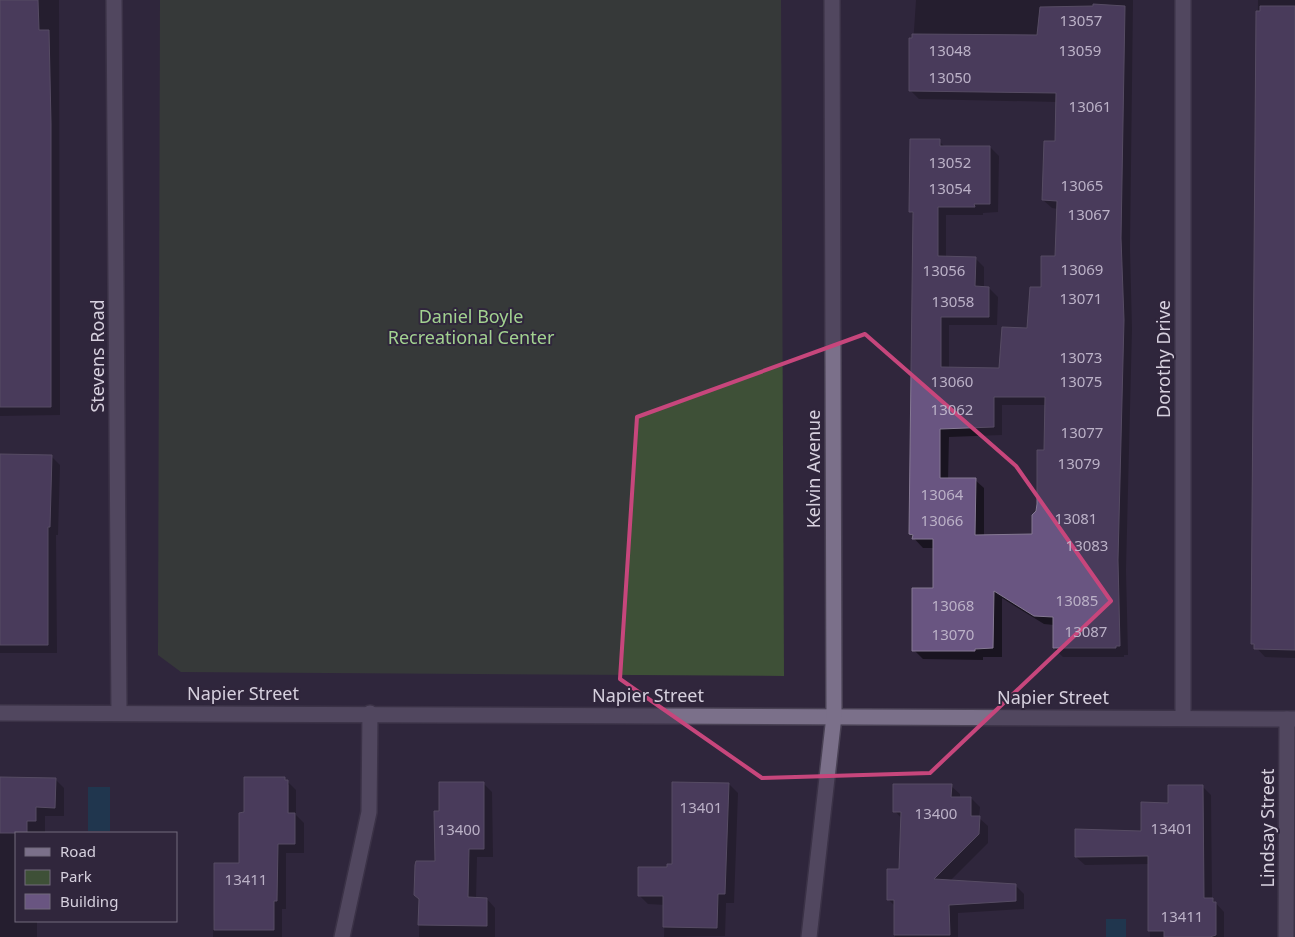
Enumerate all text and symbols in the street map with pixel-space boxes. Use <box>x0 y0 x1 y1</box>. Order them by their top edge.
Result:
house number: 13057 <box>1060 10 1102 30</box>
house number: 13048 <box>929 40 971 60</box>
house number: 13059 <box>1059 40 1101 60</box>
house number: 13050 <box>929 67 971 87</box>
house number: 13061 <box>1069 96 1111 116</box>
house number: 13052 <box>929 152 971 172</box>
house number: 13065 <box>1061 175 1103 195</box>
house number: 13054 <box>929 178 972 198</box>
house number: 13067 <box>1068 204 1110 224</box>
house number: 13069 <box>1061 259 1103 279</box>
house number: 13056 <box>923 260 965 280</box>
house number: 13071 <box>1060 288 1102 308</box>
house number: 13058 <box>932 291 974 311</box>
street label: Stevens Road <box>85 299 109 413</box>
street label: Dorothy Drive <box>1151 300 1175 418</box>
park label: Daniel Boyle Recreational Center <box>388 304 555 349</box>
house number: 13073 <box>1060 347 1102 367</box>
house number: 13060 <box>931 371 973 391</box>
house number: 13075 <box>1060 371 1102 391</box>
house number: 13062 <box>931 399 973 419</box>
street label: Kelvin Avenue <box>801 410 825 528</box>
house number: 13077 <box>1061 422 1103 442</box>
house number: 13079 <box>1058 453 1100 473</box>
house number: 13064 <box>921 484 964 504</box>
house number: 13081 <box>1055 508 1097 528</box>
house number: 13066 <box>921 510 963 530</box>
house number: 13083 <box>1066 535 1108 555</box>
house number: 13085 <box>1056 590 1098 610</box>
house number: 13068 <box>932 595 974 615</box>
house number: 13087 <box>1065 621 1107 641</box>
house number: 13070 <box>932 624 974 644</box>
street label: Napier Street <box>187 681 300 705</box>
street label: Napier Street <box>592 683 705 707</box>
street label: Napier Street <box>997 685 1110 709</box>
street label: Lindsay Street <box>1255 768 1279 888</box>
house number: 13401 <box>680 797 722 817</box>
house number: 13400 <box>915 803 957 823</box>
house number: 13401 <box>1151 818 1193 838</box>
house number: 13400 <box>438 819 480 839</box>
legend <box>15 832 178 922</box>
text: Road <box>60 841 96 861</box>
text: Park <box>60 866 92 886</box>
house number: 13411 <box>225 869 267 889</box>
text: Building <box>60 891 118 911</box>
house number: 13411 <box>1161 906 1203 926</box>

